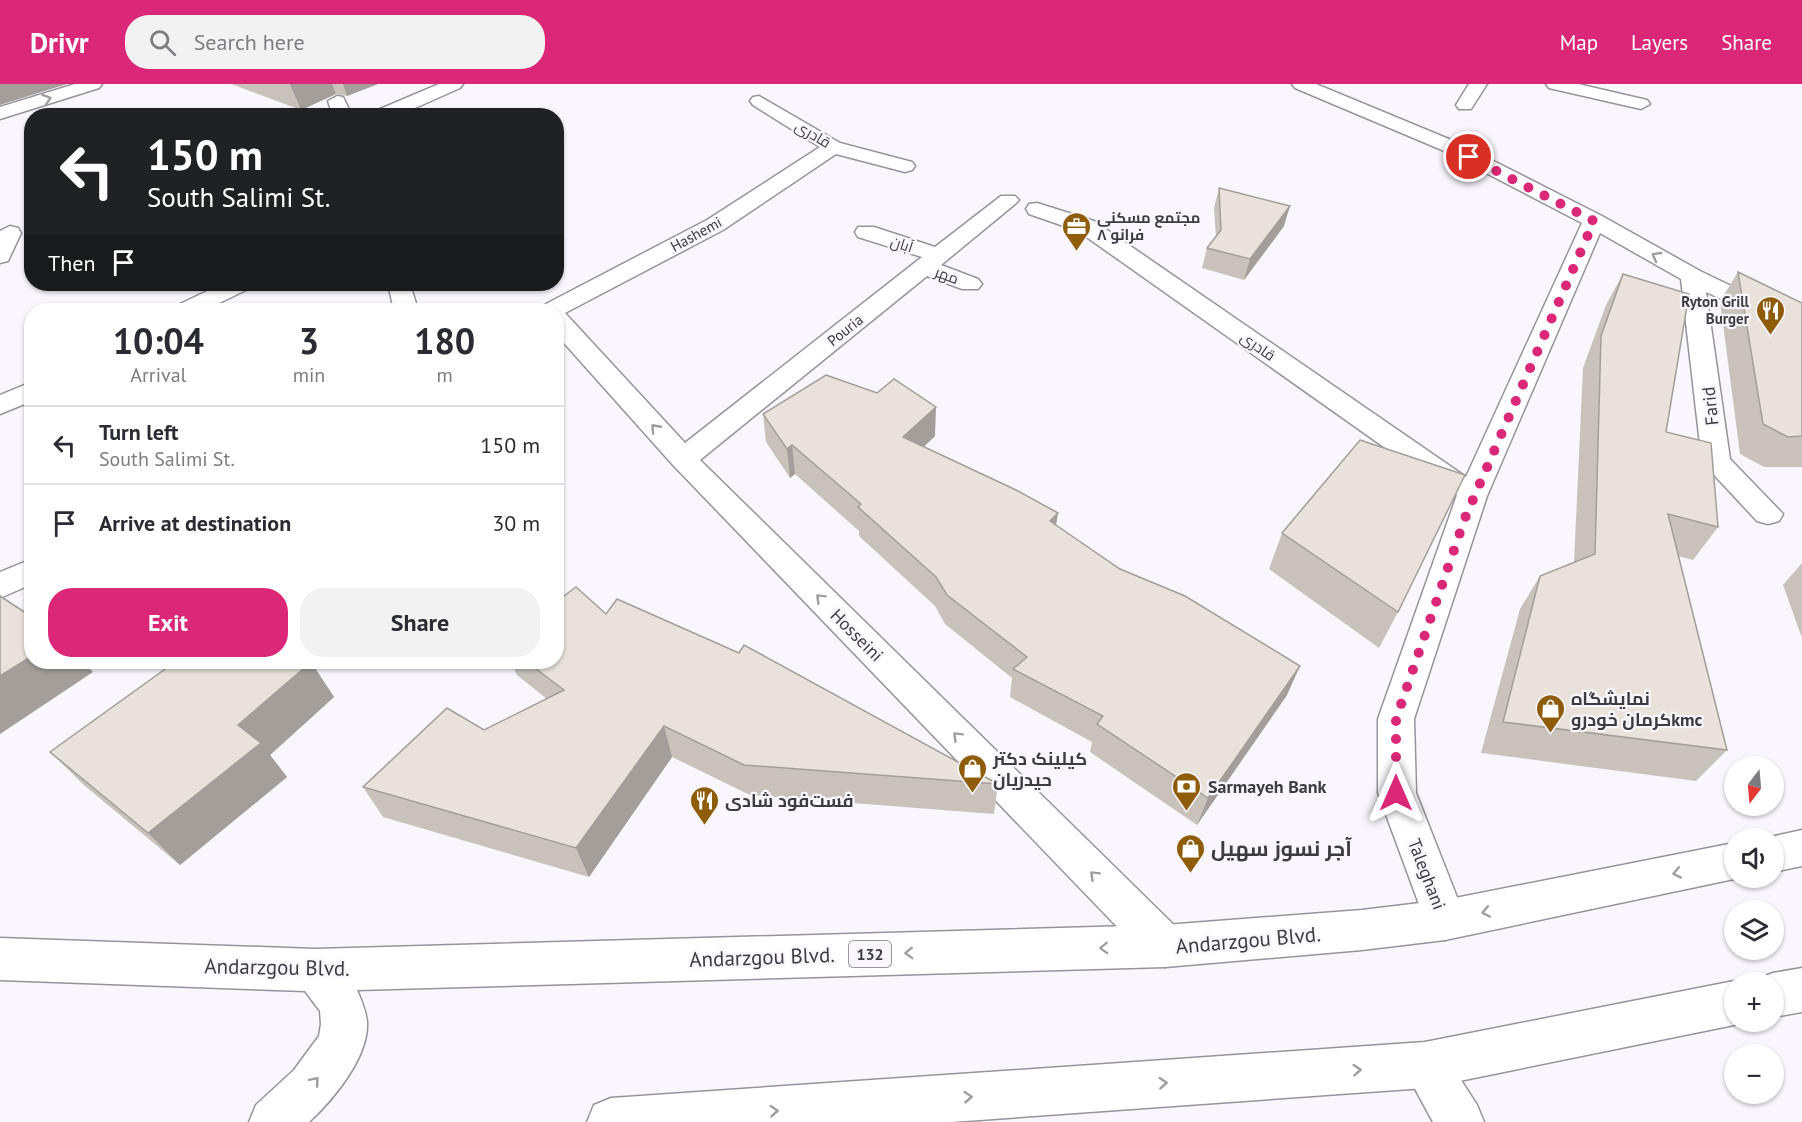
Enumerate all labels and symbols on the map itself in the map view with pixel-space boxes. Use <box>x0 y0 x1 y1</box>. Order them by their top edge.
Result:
one-way arrow <box>41 94 52 106</box>
street label: قادری <box>791 116 834 153</box>
pin <box>1443 131 1494 182</box>
place label: مجتمع مسکنی فرانو ۸ <box>1097 208 1200 244</box>
office icon: مجتمع مسکنی فرانو ۸ <box>1060 210 1092 252</box>
street label: Hashemi <box>667 212 725 256</box>
street label: آبان <box>888 231 916 257</box>
one-way arrow <box>1652 252 1662 263</box>
street label: مهر <box>931 262 962 289</box>
place label: Ryton Grill Burger <box>1681 292 1750 328</box>
restaurant icon: Ryton Grill Burger <box>1754 294 1786 336</box>
street label: Pouria <box>823 310 867 350</box>
street label: قادری <box>1236 327 1279 366</box>
street label: Farid <box>1697 385 1723 427</box>
one-way arrow <box>651 424 662 434</box>
one-way arrow <box>816 594 827 605</box>
street label: Hosseini <box>826 604 888 666</box>
place label: نمایشگاه کرمان خودروkmc <box>1571 687 1703 731</box>
shop icon: نمایشگاه کرمان خودروkmc <box>1534 692 1566 734</box>
one-way arrow <box>953 733 964 743</box>
place label: کیلینک دکتر حیدریان <box>992 747 1087 791</box>
shop icon: کیلینک دکتر حیدریان <box>956 752 988 794</box>
north arrow <box>1724 756 1784 816</box>
position arrow <box>1364 761 1428 825</box>
bank icon: Sarmayeh Bank <box>1171 770 1203 812</box>
place label: Sarmayeh Bank <box>1208 775 1327 798</box>
restaurant icon: فست‌فود شادی <box>688 784 720 826</box>
place label: فست‌فود شادی <box>725 789 854 812</box>
shop icon: آجر نسوز سهیل <box>1174 832 1206 874</box>
place label: آجر نسوز سهیل <box>1211 835 1352 862</box>
street label: Taleghani <box>1403 835 1451 913</box>
one-way arrow <box>1672 866 1682 879</box>
one-way arrow <box>1090 871 1101 881</box>
one-way arrow <box>1481 905 1491 918</box>
street label: Andarzgou Blvd. <box>1174 920 1322 960</box>
street label: Andarzgou Blvd. <box>689 941 835 973</box>
road number: 132 <box>849 941 891 967</box>
one-way arrow <box>1099 942 1108 954</box>
one-way arrow <box>904 947 913 960</box>
street label: Andarzgou Blvd. <box>204 952 350 982</box>
one-way arrow <box>1353 1063 1362 1076</box>
one-way arrow <box>308 1077 319 1088</box>
one-way arrow <box>1158 1077 1167 1090</box>
one-way arrow <box>964 1091 973 1104</box>
one-way arrow <box>769 1104 778 1117</box>

